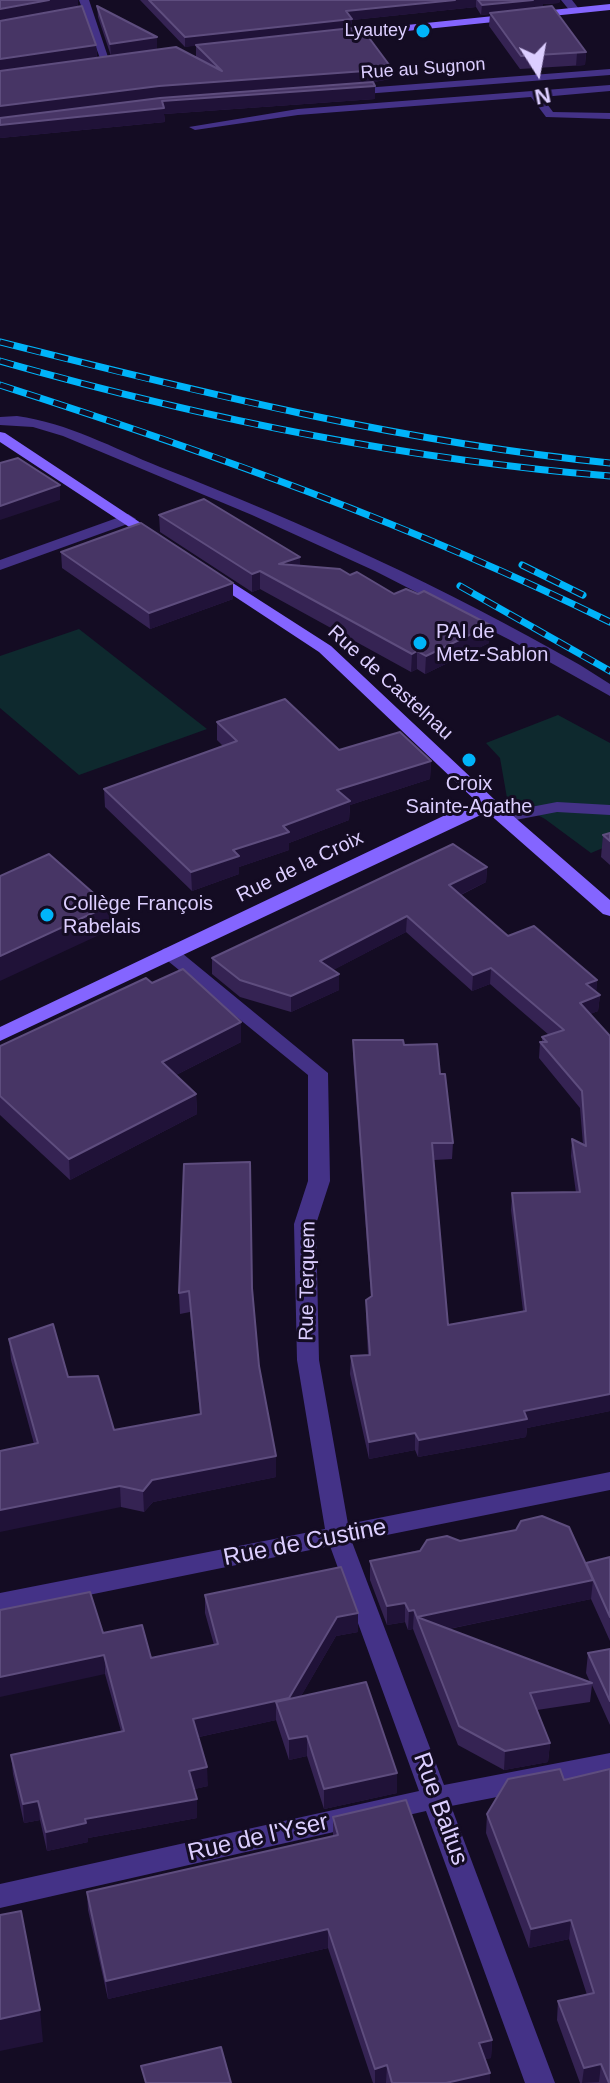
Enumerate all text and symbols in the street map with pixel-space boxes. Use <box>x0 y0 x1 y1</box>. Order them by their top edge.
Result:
place label: Lyautey <box>345 20 407 42</box>
marker: Lyautey <box>414 22 432 40</box>
north arrow <box>498 32 578 112</box>
street label: Rue au Sugnon <box>360 54 486 84</box>
text: N <box>532 82 553 110</box>
place label: PAI de Metz-Sablon <box>436 620 548 667</box>
street label: Rue de Castelnau <box>322 621 458 745</box>
marker: PAI de Metz-Sablon <box>411 634 429 652</box>
marker: Croix Sainte-Agathe <box>460 751 478 769</box>
place label: Croix Sainte-Agathe <box>406 772 532 819</box>
street label: Rue de la Croix <box>233 826 367 908</box>
place label: Collège François Rabelais <box>63 892 213 939</box>
marker: Collège François Rabelais <box>38 906 56 924</box>
street label: Rue Terquem <box>295 1221 321 1341</box>
street label: Rue de Custine <box>221 1513 389 1573</box>
street label: Rue Baltus <box>406 1749 474 1869</box>
street label: Rue de l'Yser <box>185 1808 331 1868</box>

